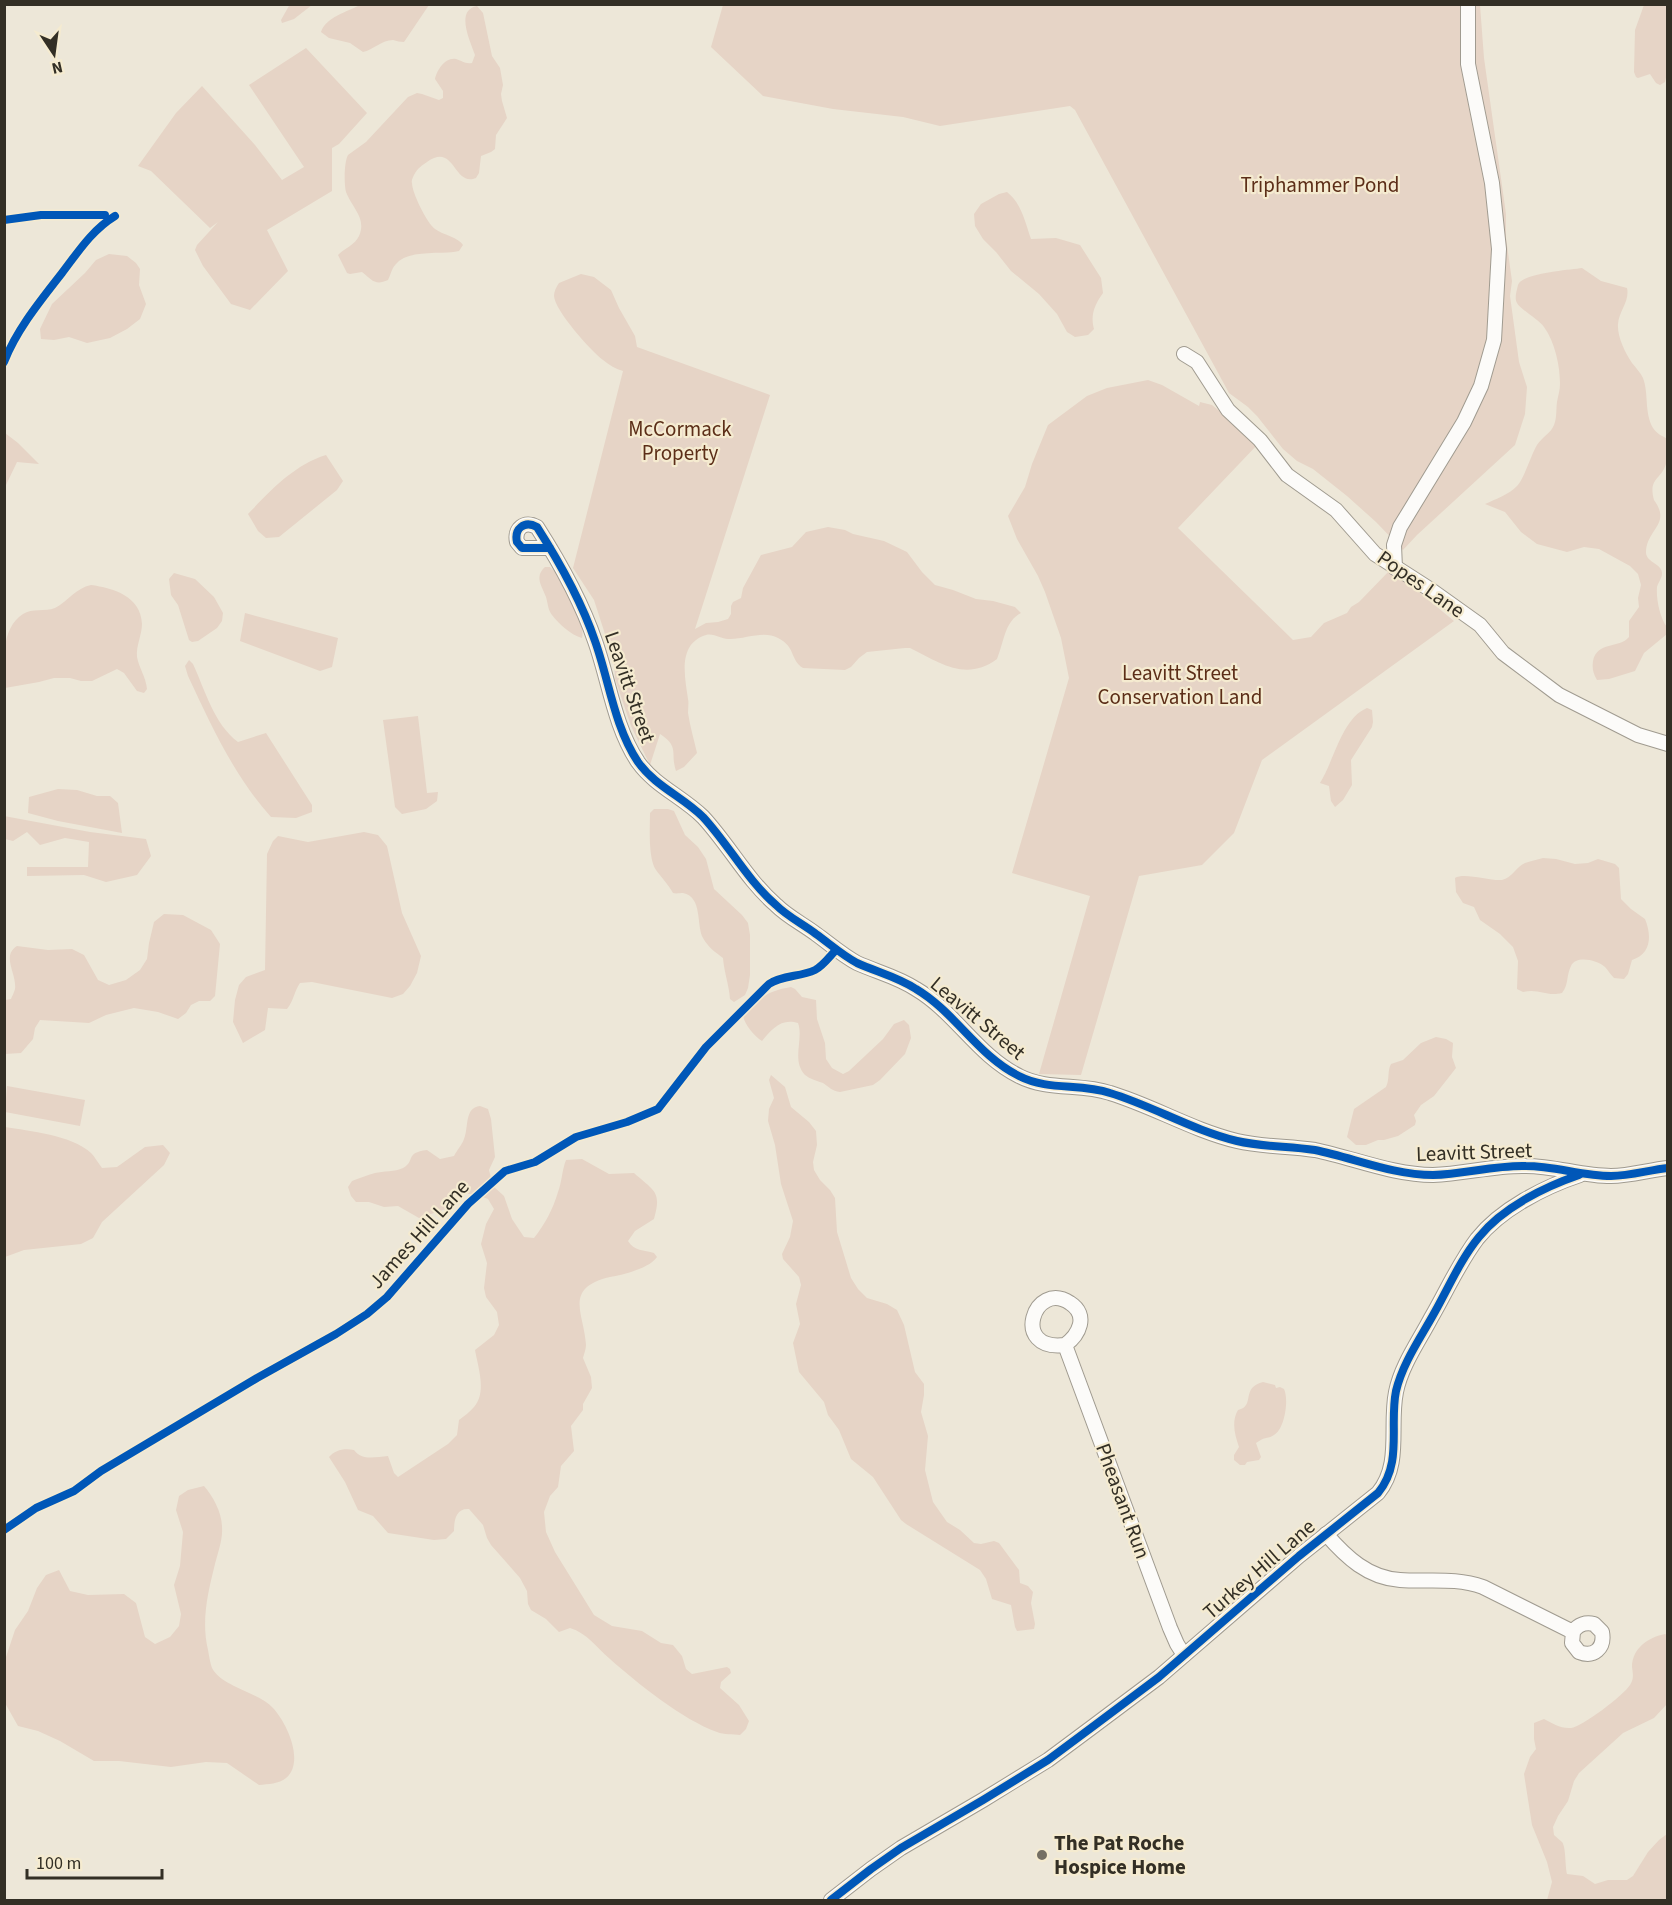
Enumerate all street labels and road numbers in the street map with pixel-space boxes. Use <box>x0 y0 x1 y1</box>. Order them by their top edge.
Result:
street label: Popes Lane <box>1371 543 1471 625</box>
street label: Leavitt Street <box>597 627 663 747</box>
street label: Leavitt Street <box>924 969 1032 1067</box>
street label: Leavitt Street <box>1415 1135 1533 1169</box>
street label: James Hill Lane <box>362 1173 476 1295</box>
street label: Pheasant Run <box>1088 1439 1158 1563</box>
street label: Turkey Hill Lane <box>1196 1512 1322 1626</box>

